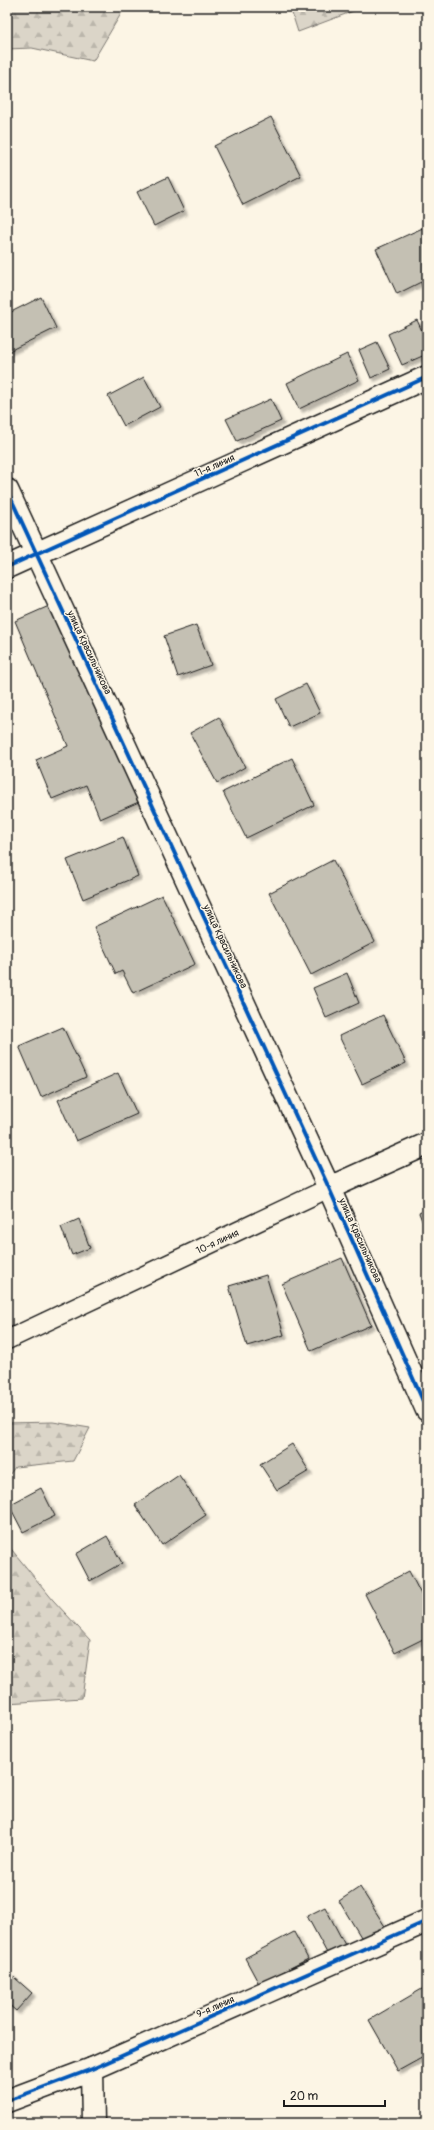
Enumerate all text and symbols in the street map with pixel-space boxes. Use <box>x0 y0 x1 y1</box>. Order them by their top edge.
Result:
street label: 11-я линия <box>192 452 237 480</box>
street label: улица Красильникова <box>64 608 114 697</box>
street label: улица Красильникова <box>200 902 250 991</box>
street label: улица Красильникова <box>336 1195 384 1285</box>
street label: 10-я линия <box>194 1227 241 1257</box>
street label: 9-я линия <box>195 1993 236 2021</box>
scale bar <box>284 2082 385 2108</box>
text: 20 m <box>290 2089 319 2104</box>

